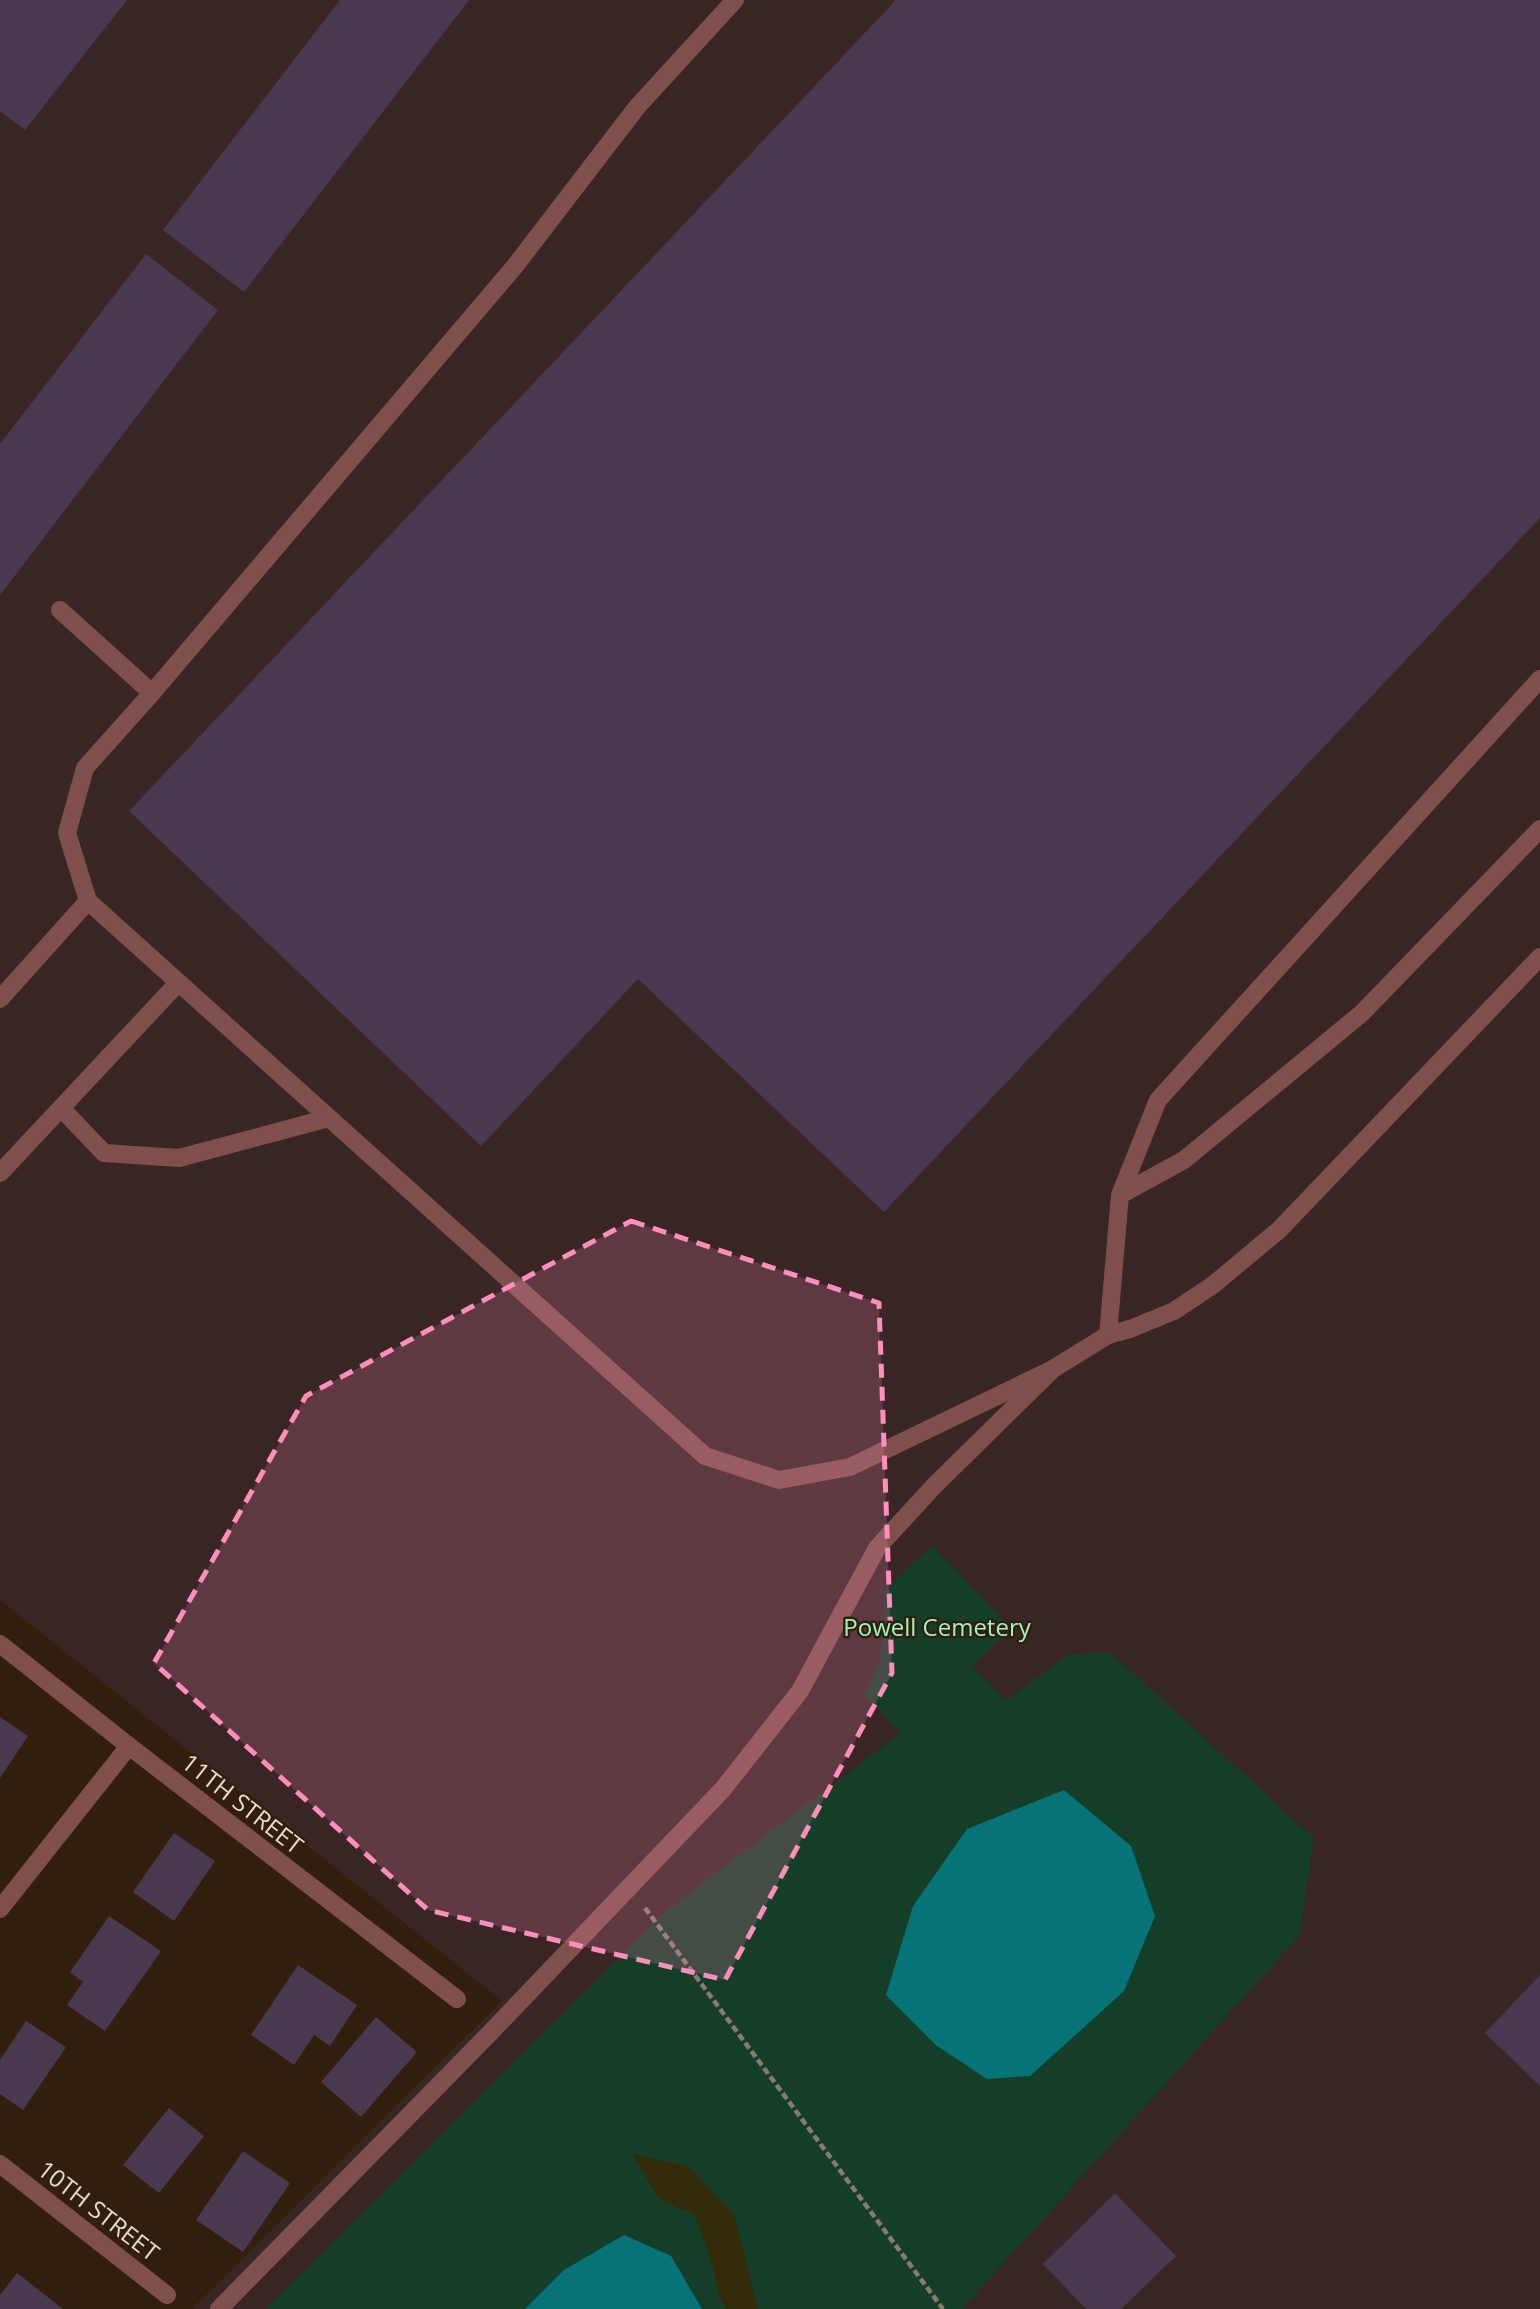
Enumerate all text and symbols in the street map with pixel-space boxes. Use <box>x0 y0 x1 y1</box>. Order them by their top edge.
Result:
park label: Powell Cemetery <box>843 1610 1032 1643</box>
street label: 11TH STREET <box>175 1745 311 1861</box>
street label: 10TH STREET <box>31 2152 167 2268</box>

